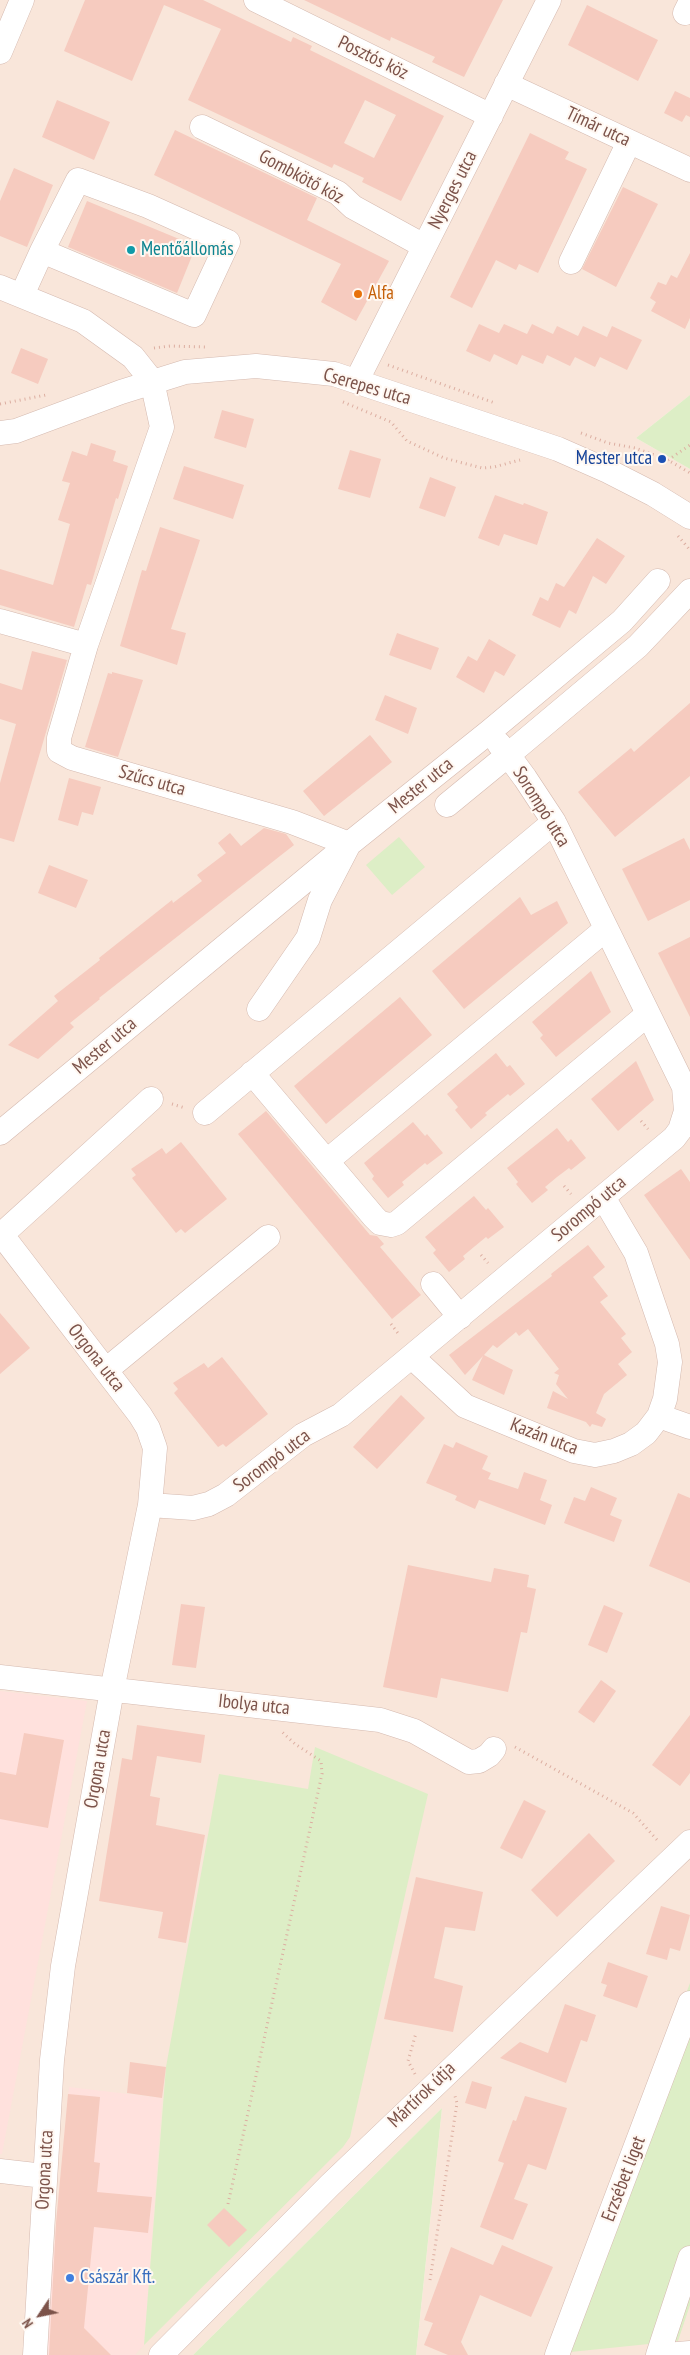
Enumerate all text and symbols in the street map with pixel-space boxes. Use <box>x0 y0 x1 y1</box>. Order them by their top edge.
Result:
street label: Posztós köz <box>334 31 412 85</box>
street label: Tímár utca <box>562 102 634 152</box>
street label: Gombkötő köz <box>255 145 347 209</box>
street label: Nyerges utca <box>424 147 482 233</box>
place label: Mentőállomás <box>141 239 234 261</box>
marker: Mentőállomás <box>125 244 137 256</box>
place label: Alfa <box>368 283 394 305</box>
marker: Alfa <box>352 288 364 300</box>
street label: Cserepes utca <box>321 364 413 410</box>
place label: Mester utca <box>576 448 652 470</box>
marker: Mester utca <box>656 453 668 465</box>
street label: Mester utca <box>384 753 458 819</box>
street label: Szűcs utca <box>116 761 188 801</box>
street label: Sorompó utca <box>507 763 575 851</box>
street label: Mester utca <box>68 1013 142 1079</box>
street label: Sorompó utca <box>547 1171 631 1247</box>
street label: Orgona utca <box>62 1320 130 1396</box>
street label: Kazán utca <box>507 1414 581 1460</box>
street label: Sorompó utca <box>229 1425 315 1497</box>
street label: Ibolya utca <box>217 1690 291 1720</box>
street label: Orgona utca <box>80 1728 116 1810</box>
street label: Mártírok útja <box>384 2057 460 2133</box>
street label: Orgona utca <box>32 2130 58 2210</box>
street label: Erzsébet liget <box>597 2133 651 2225</box>
place label: Császár Kft. <box>80 2267 155 2289</box>
marker: Császár Kft. <box>64 2272 76 2284</box>
north arrow <box>15 2290 65 2340</box>
text: N <box>18 2315 37 2332</box>

